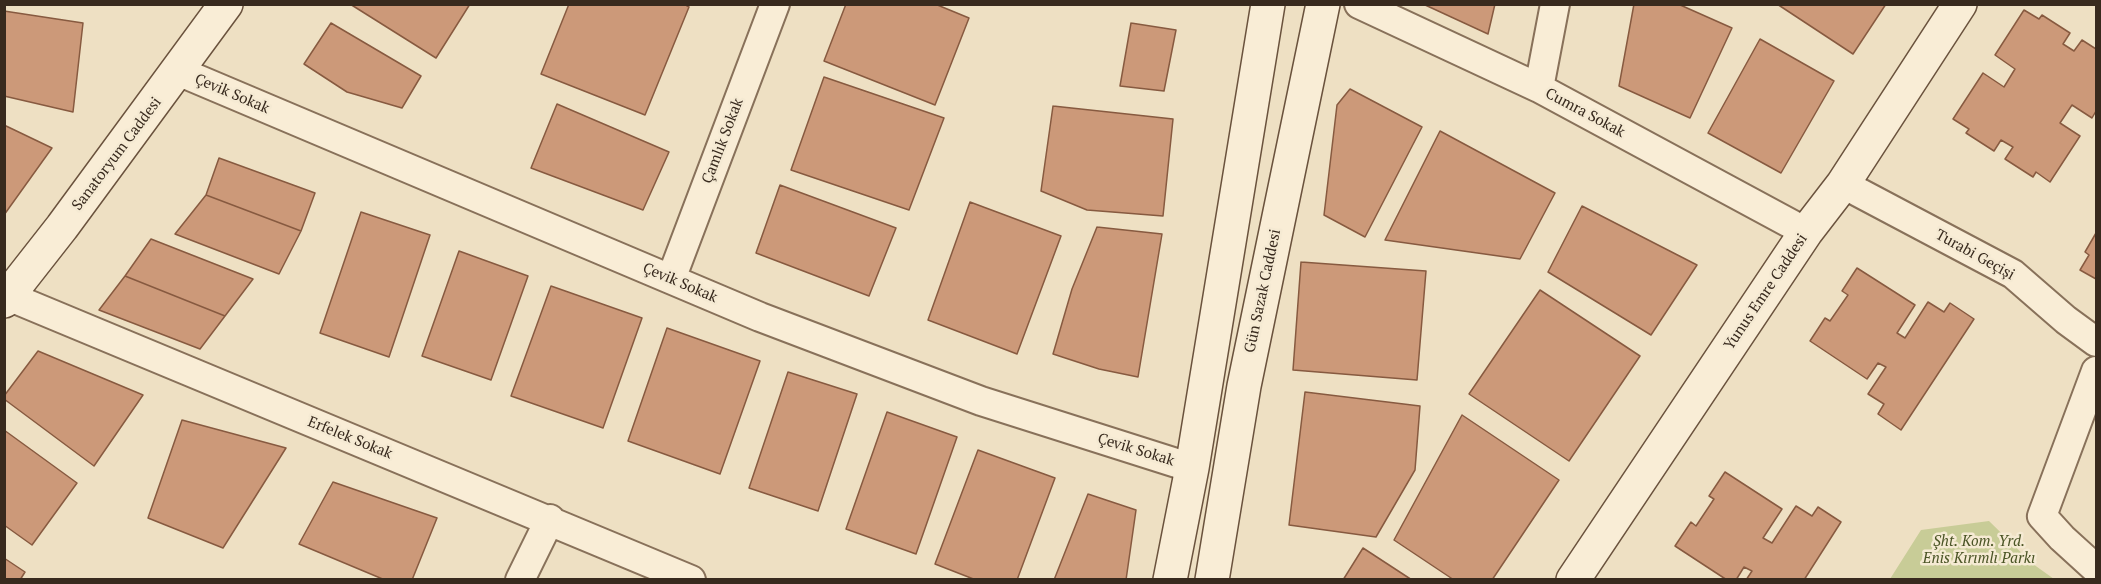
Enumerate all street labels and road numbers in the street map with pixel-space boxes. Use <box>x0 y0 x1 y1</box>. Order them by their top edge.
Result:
street label: Çevik Sokak <box>192 70 272 118</box>
street label: Cumra Sokak <box>1542 84 1628 142</box>
street label: Sanatoryum Caddesi <box>69 94 165 214</box>
street label: Çamlık Sokak <box>698 96 748 186</box>
street label: Turabi Geçişi <box>1932 226 2018 284</box>
street label: Gün Sazak Caddesi <box>1241 228 1285 354</box>
street label: Yunus Emre Caddesi <box>1721 231 1811 353</box>
street label: Çevik Sokak <box>640 259 720 307</box>
street label: Erfelek Sokak <box>305 413 395 463</box>
street label: Çevik Sokak <box>1095 430 1177 470</box>

